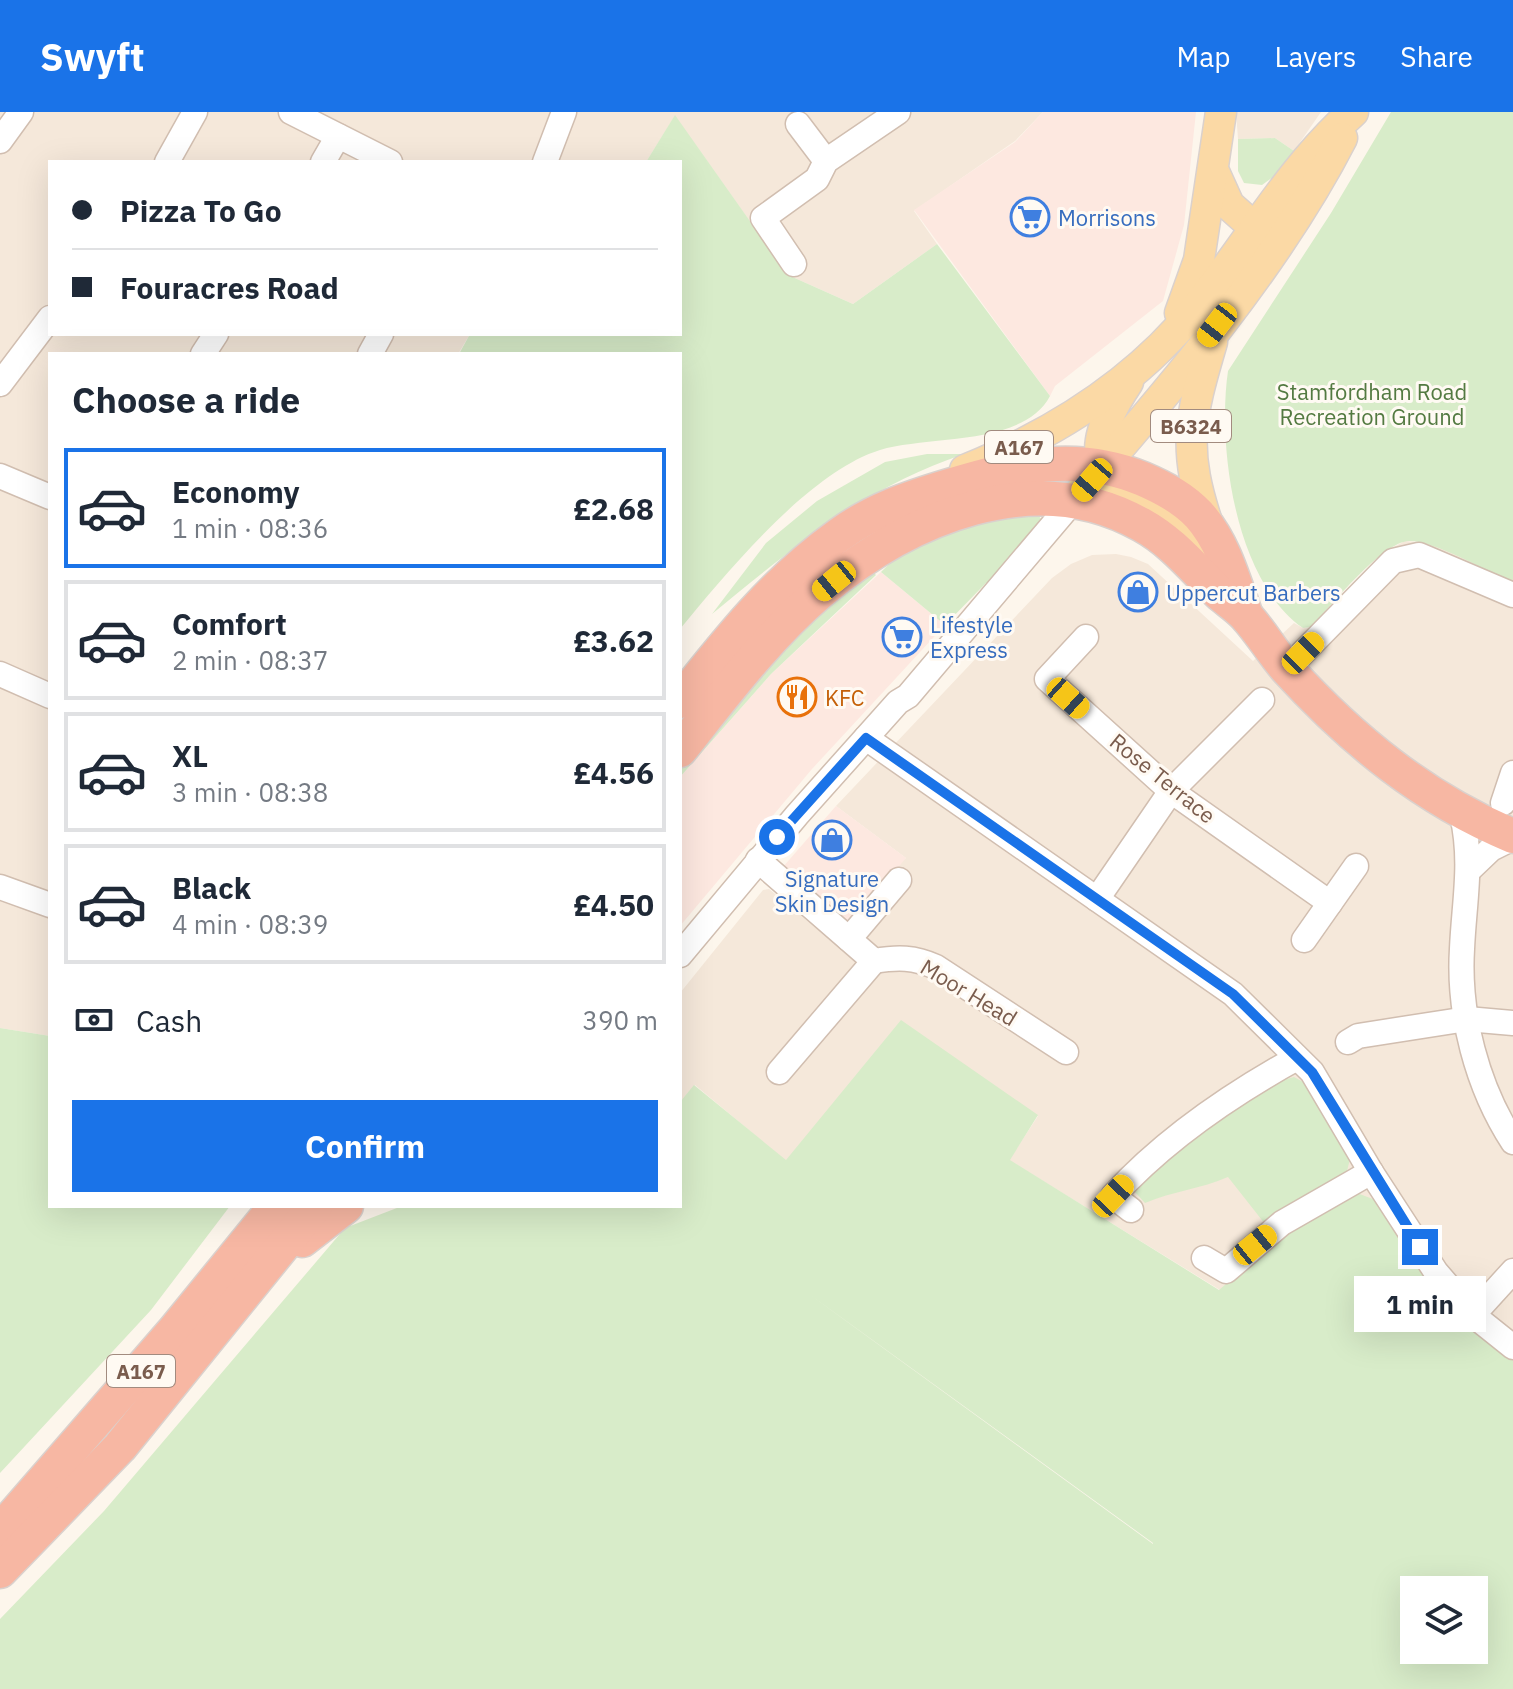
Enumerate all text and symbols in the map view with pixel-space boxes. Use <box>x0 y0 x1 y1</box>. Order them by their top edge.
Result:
text: Swyft <box>40 32 145 81</box>
text: Map <box>1176 38 1230 75</box>
text: Layers <box>1274 38 1356 75</box>
text: Share <box>1400 38 1473 75</box>
text: Pizza To Go <box>120 191 282 230</box>
supermarket icon: Morrisons <box>1009 196 1051 238</box>
place label: Morrisons <box>1058 203 1156 232</box>
text: Fouracres Road <box>120 268 339 307</box>
car <box>1193 299 1241 351</box>
text: Choose a ride <box>72 376 300 423</box>
park label: Stamfordham Road Recreation Ground <box>1277 377 1467 431</box>
road number: B6324 <box>1151 410 1231 442</box>
road number: A167 <box>985 431 1053 463</box>
car <box>1067 454 1117 506</box>
icon: car <box>76 472 148 544</box>
text: Economy <box>172 472 300 511</box>
text: £2.68 <box>573 489 654 528</box>
text: 1 min · 08:36 <box>172 511 328 545</box>
car <box>808 557 860 605</box>
shop icon: Uppercut Barbers <box>1117 571 1159 613</box>
place label: Uppercut Barbers <box>1166 578 1341 607</box>
icon: car <box>76 604 148 676</box>
text: Comfort <box>172 604 287 643</box>
place label: Lifestyle Express <box>930 610 1013 664</box>
supermarket icon: Lifestyle Express <box>881 616 923 658</box>
text: £3.62 <box>573 621 654 660</box>
car <box>1278 628 1328 678</box>
text: 2 min · 08:37 <box>172 643 328 677</box>
car <box>1042 673 1094 723</box>
restaurant icon: KFC <box>776 676 818 718</box>
place label: KFC <box>825 683 865 712</box>
street label: Rose Terrace <box>1104 726 1222 830</box>
icon: car <box>76 736 148 808</box>
text: XL <box>172 736 208 775</box>
text: £4.56 <box>573 753 654 792</box>
text: 3 min · 08:38 <box>172 775 328 809</box>
route start <box>759 819 795 855</box>
shop icon: Signature Skin Design <box>811 819 853 861</box>
place label: Signature Skin Design <box>775 864 889 918</box>
icon: car <box>76 868 148 940</box>
text: Black <box>172 868 251 907</box>
text: £4.50 <box>573 885 654 924</box>
text: 4 min · 08:39 <box>172 907 328 941</box>
street label: Moor Head <box>915 952 1023 1032</box>
icon: cash <box>72 998 116 1042</box>
text: Cash <box>136 1001 202 1040</box>
text: 390 m <box>582 1003 658 1037</box>
button: Confirm <box>72 1100 658 1192</box>
car <box>1088 1170 1138 1222</box>
car <box>1229 1221 1281 1269</box>
route end <box>1402 1229 1438 1265</box>
callout: 1 min <box>1354 1275 1486 1331</box>
text: 1 min <box>1386 1287 1454 1321</box>
road number: A167 <box>107 1355 175 1387</box>
map controls <box>1400 1576 1488 1664</box>
button: layers <box>1400 1576 1488 1664</box>

